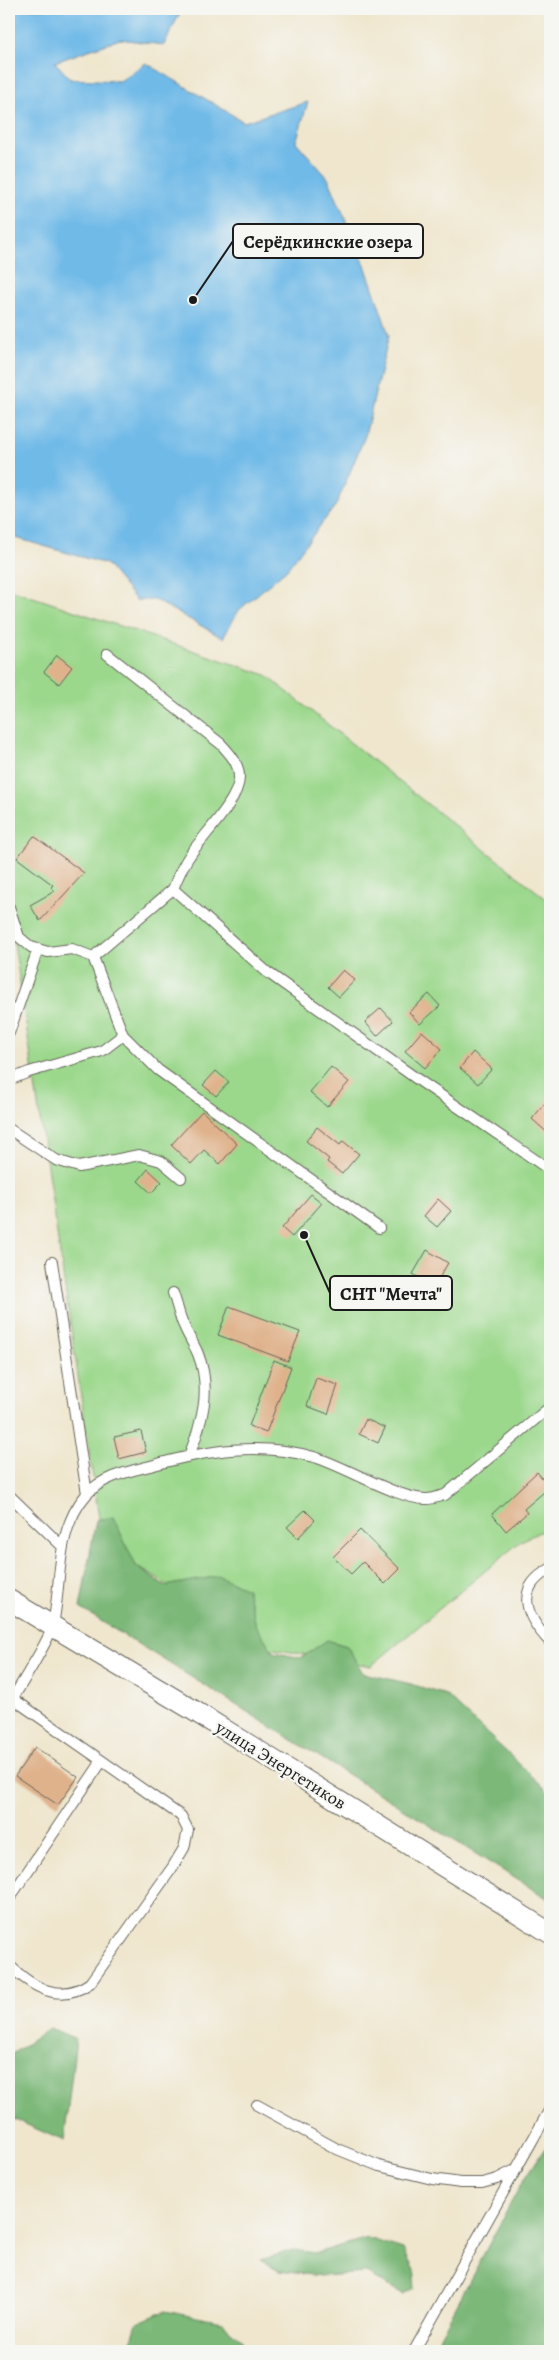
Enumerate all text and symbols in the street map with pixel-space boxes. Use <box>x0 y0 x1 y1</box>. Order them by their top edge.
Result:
callout: Серёдкинские озера <box>233 224 423 258</box>
text: Серёдкинские озера <box>243 229 414 255</box>
callout: СНТ "Мечта" <box>330 1276 452 1310</box>
text: СНТ "Мечта" <box>340 1281 442 1307</box>
street label: улица Энергетиков <box>210 1715 351 1815</box>

